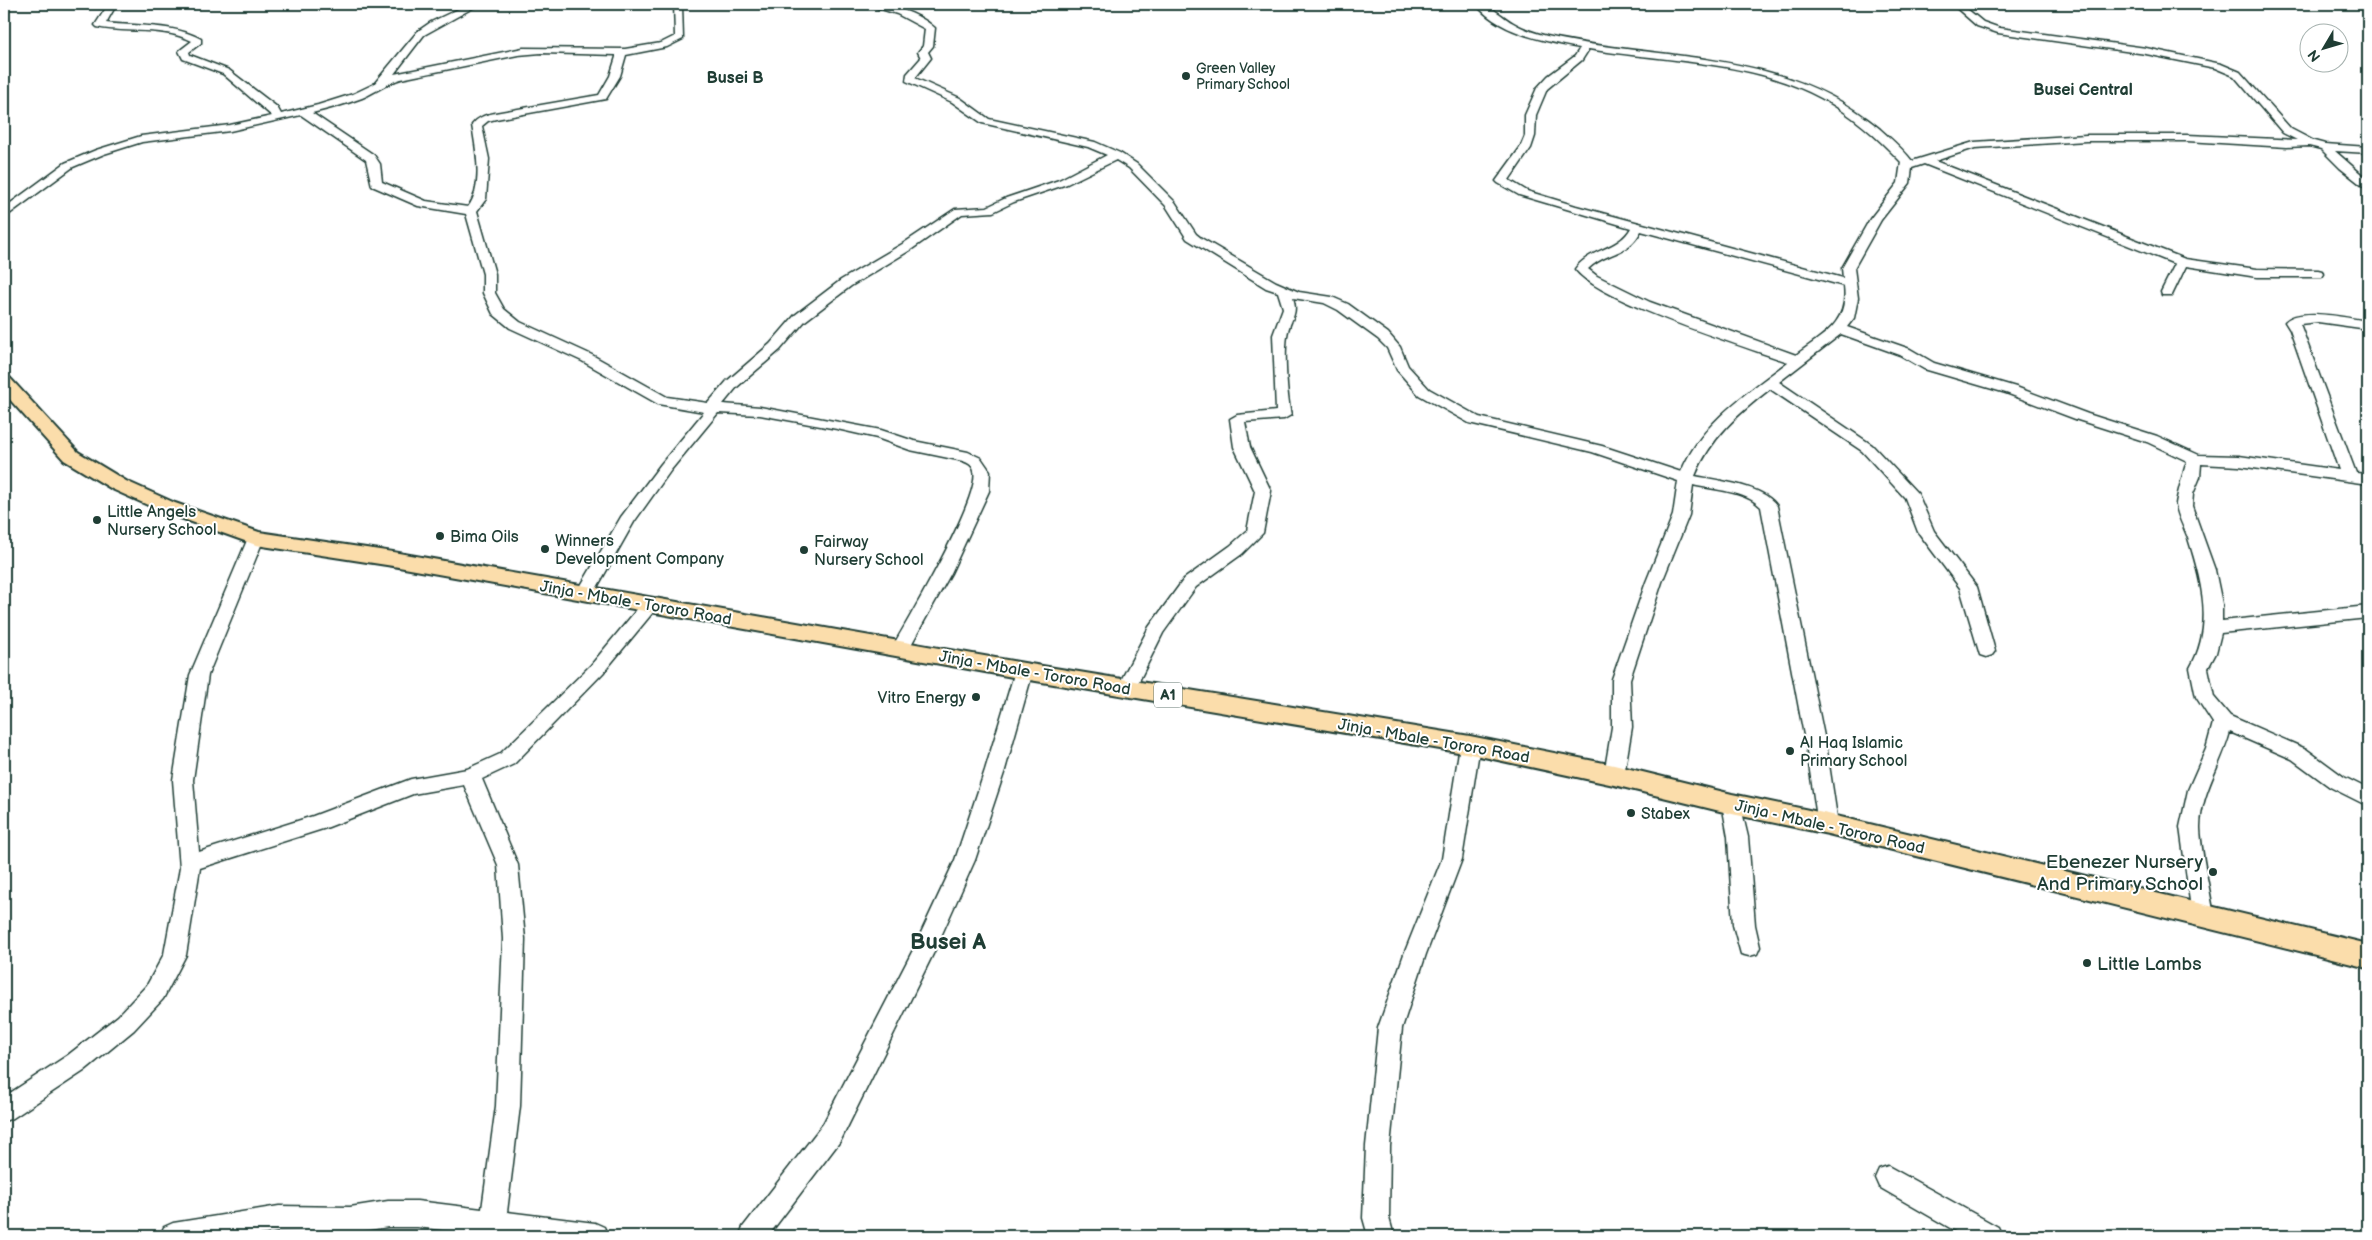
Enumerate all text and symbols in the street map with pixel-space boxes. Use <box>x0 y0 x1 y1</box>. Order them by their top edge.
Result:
north arrow <box>2300 22 2350 72</box>
text: N <box>2304 46 2324 65</box>
place label: Green Valley Primary School <box>1196 60 1290 93</box>
district label: Busei B <box>707 69 763 88</box>
marker: Green Valley Primary School <box>1180 70 1192 82</box>
district label: Busei Central <box>2033 81 2133 100</box>
place label: Little Angels Nursery School <box>107 503 217 540</box>
marker: Little Angels Nursery School <box>91 514 103 526</box>
place label: Bima Oils <box>450 528 519 547</box>
marker: Bima Oils <box>434 530 446 542</box>
place label: Winners Development Company <box>555 532 725 569</box>
place label: Fairway Nursery School <box>814 533 924 570</box>
marker: Winners Development Company <box>539 543 551 555</box>
marker: Fairway Nursery School <box>798 544 810 556</box>
street label: Jinja - Mbale - Tororo Road <box>538 577 733 630</box>
street label: Jinja - Mbale - Tororo Road <box>937 647 1132 700</box>
road number: A1 <box>1154 682 1182 708</box>
place label: Vitro Energy <box>878 689 967 708</box>
marker: Vitro Energy <box>970 691 982 703</box>
street label: Jinja - Mbale - Tororo Road <box>1336 715 1531 768</box>
place label: Al Haq Islamic Primary School <box>1800 734 1907 771</box>
marker: Al Haq Islamic Primary School <box>1784 745 1796 757</box>
street label: Jinja - Mbale - Tororo Road <box>1733 796 1926 859</box>
place label: Stabex <box>1641 805 1690 824</box>
marker: Stabex <box>1625 807 1637 819</box>
place label: Ebenezer Nursery And Primary School <box>2037 851 2203 896</box>
marker: Ebenezer Nursery And Primary School <box>2207 866 2219 878</box>
district label: Busei A <box>910 929 987 956</box>
place label: Little Lambs <box>2097 953 2202 976</box>
marker: Little Lambs <box>2081 957 2093 969</box>

